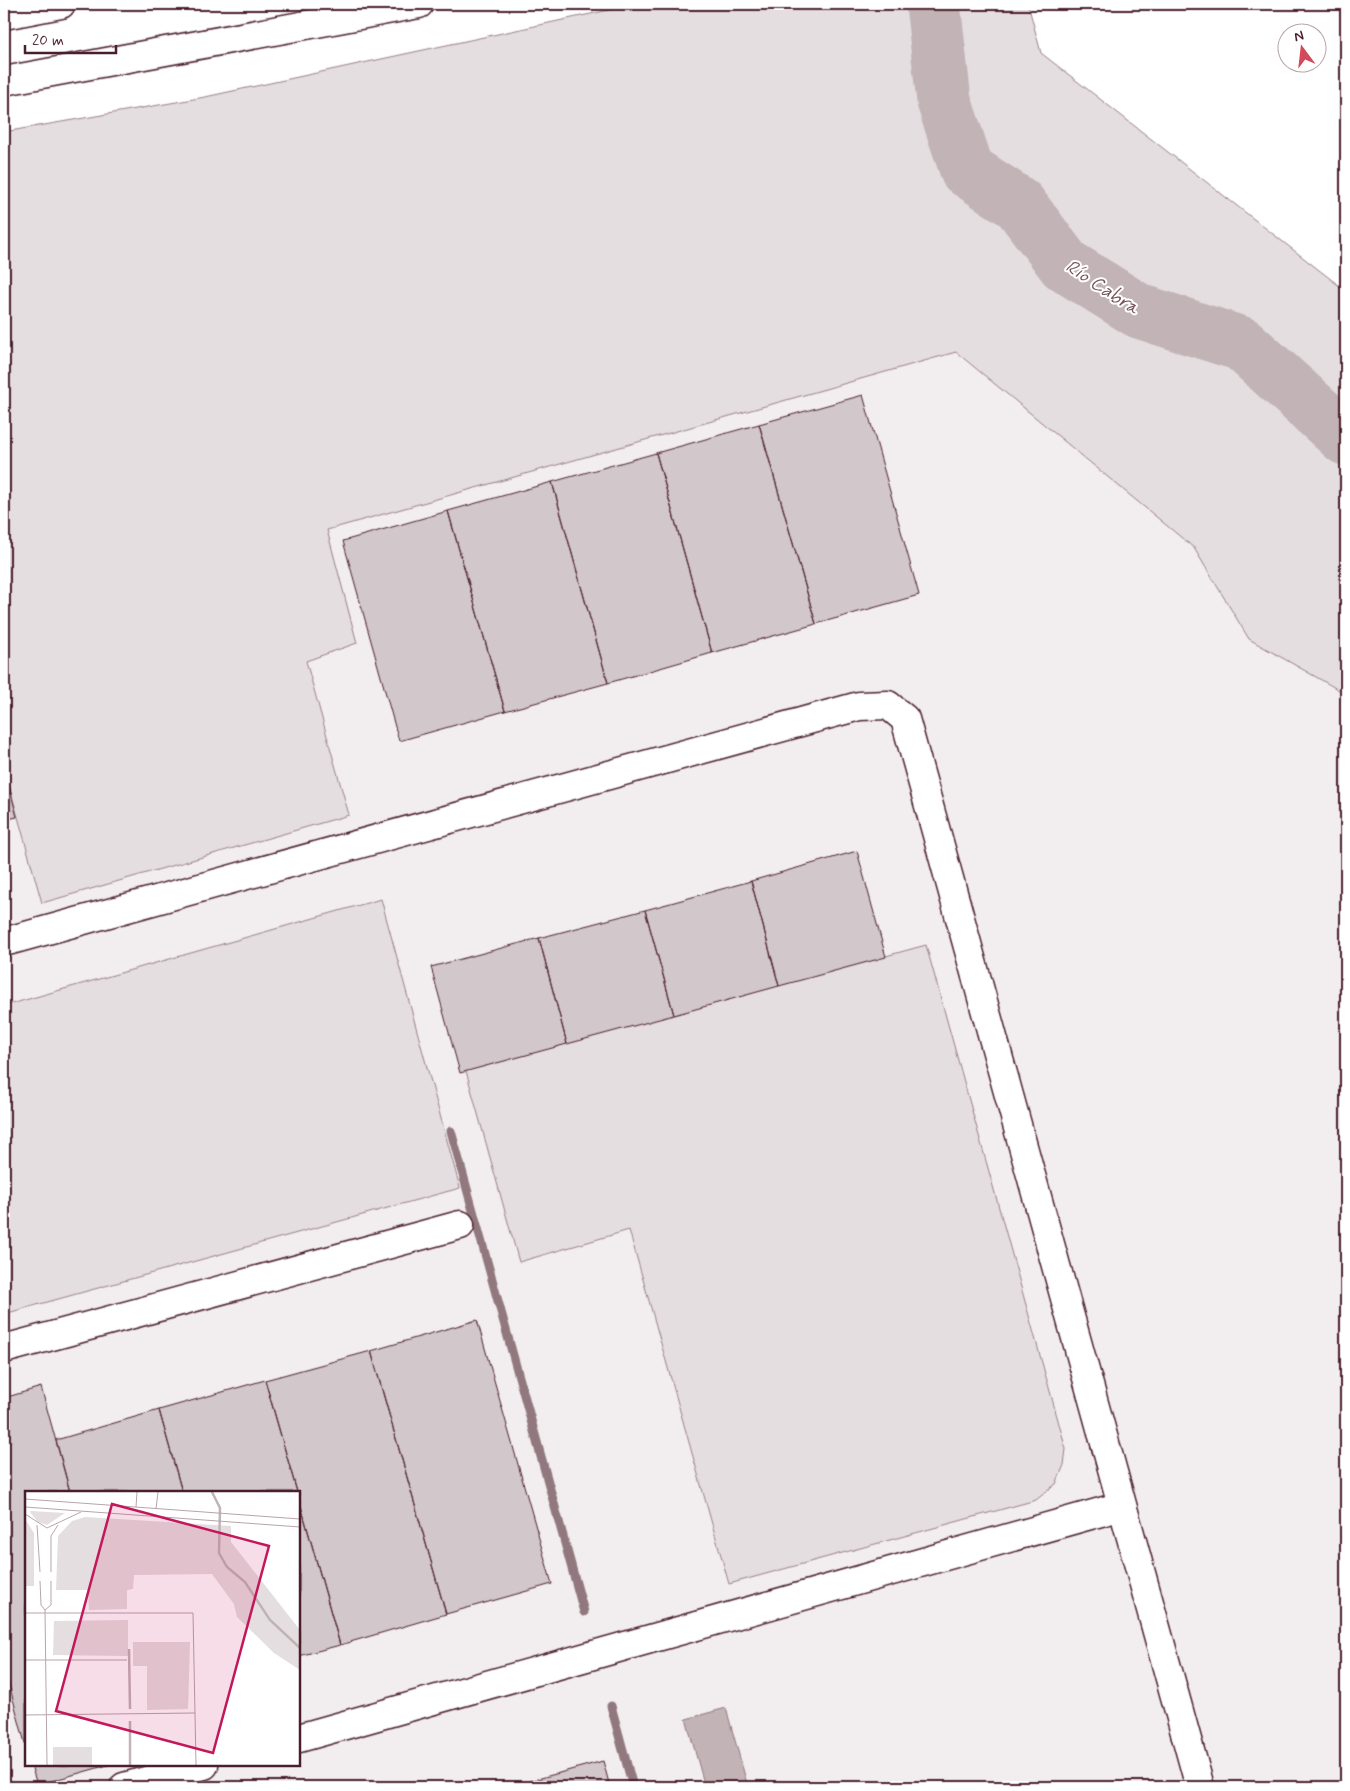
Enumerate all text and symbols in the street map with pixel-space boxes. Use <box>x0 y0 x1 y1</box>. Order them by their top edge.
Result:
scale bar <box>25 22 116 54</box>
north arrow <box>1278 22 1328 72</box>
text: N <box>1292 27 1306 46</box>
text: 20 m <box>32 31 64 51</box>
water label: Río Cabra <box>1060 254 1144 321</box>
inset map <box>25 1491 300 1766</box>

